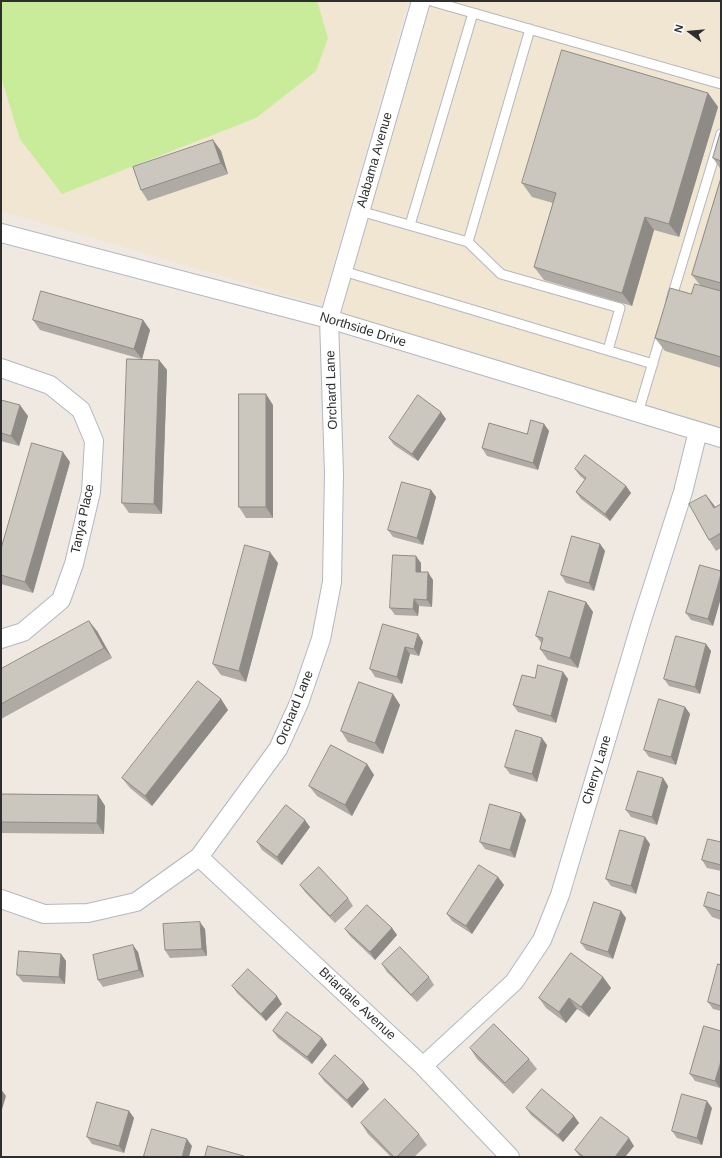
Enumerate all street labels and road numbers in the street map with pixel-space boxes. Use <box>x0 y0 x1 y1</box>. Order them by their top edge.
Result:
street label: Alabama Avenue <box>354 110 396 210</box>
street label: Northside Drive <box>318 309 408 351</box>
street label: Orchard Lane <box>323 350 341 430</box>
street label: Tanya Place <box>68 483 98 555</box>
street label: Orchard Lane <box>273 668 317 748</box>
street label: Cherry Lane <box>579 734 615 806</box>
street label: Briardale Avenue <box>315 964 399 1044</box>

